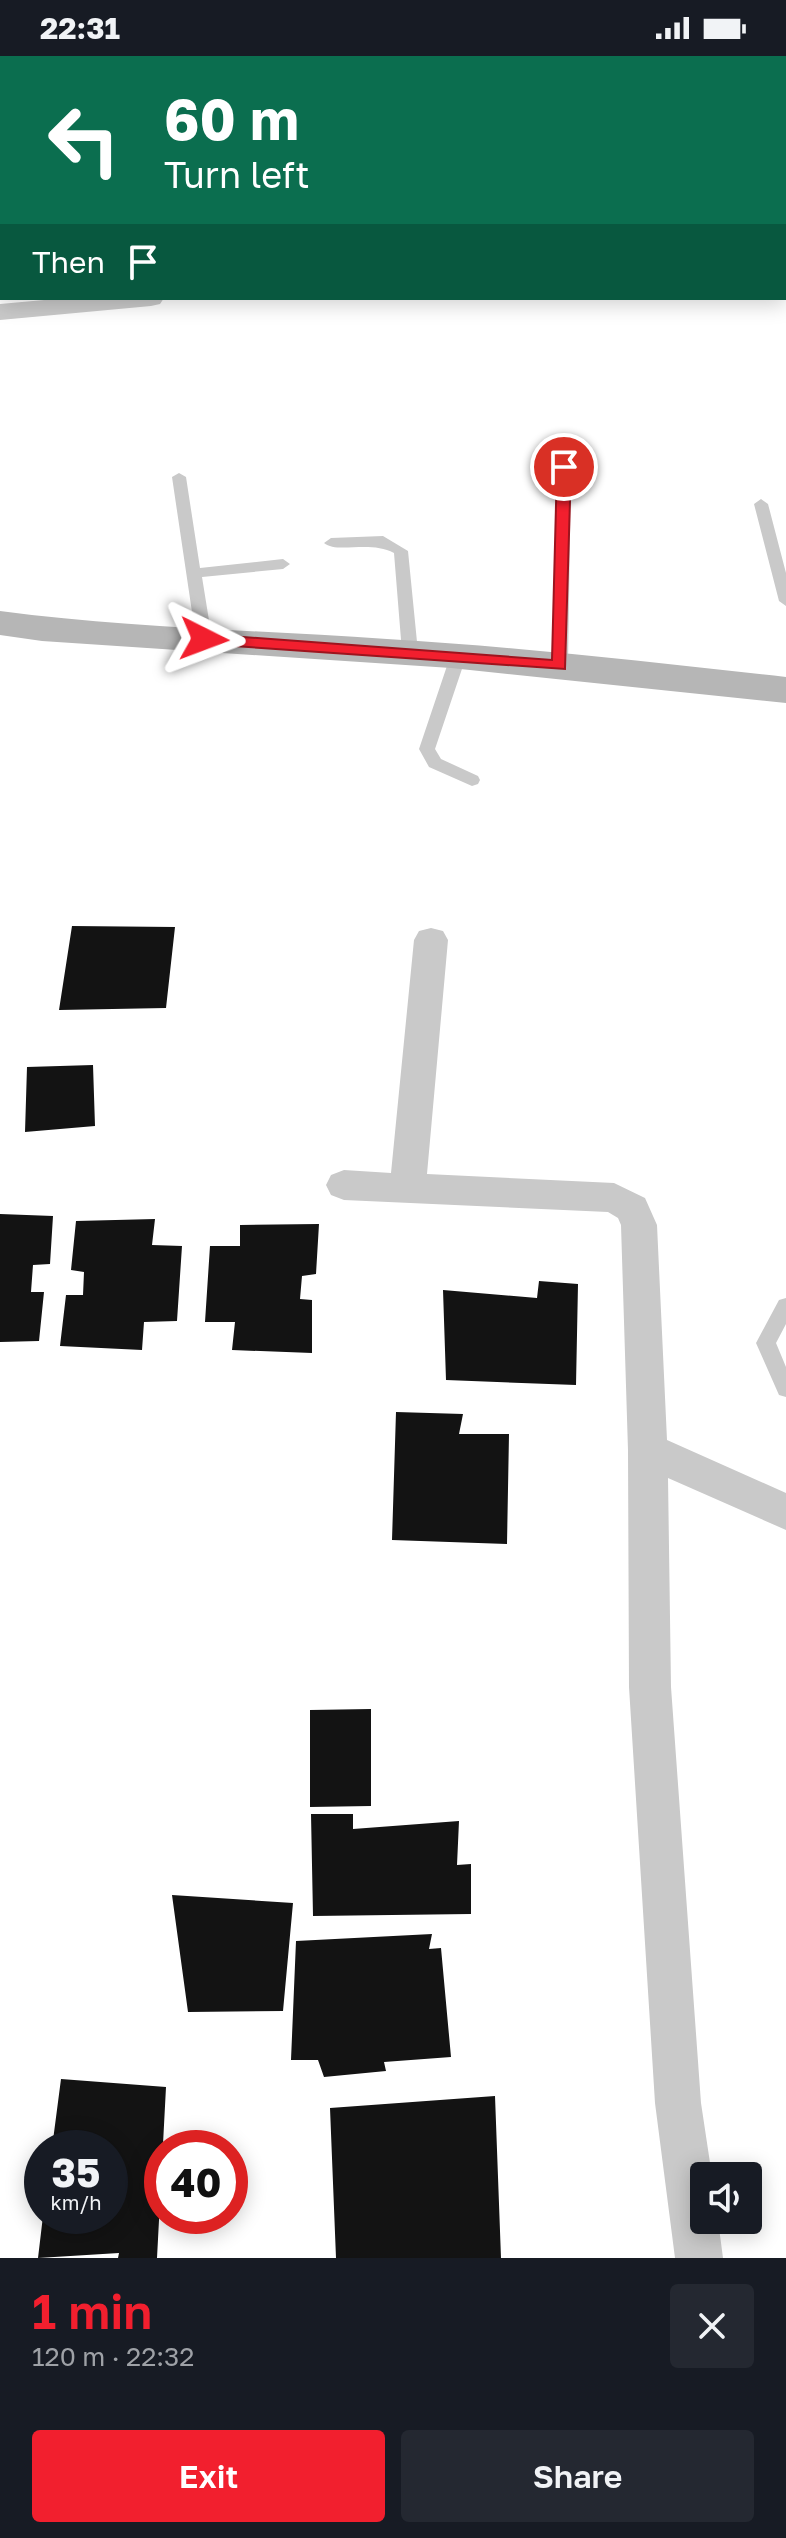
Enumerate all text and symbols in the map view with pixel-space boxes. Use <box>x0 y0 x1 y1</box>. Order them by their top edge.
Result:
text: 22:31 <box>40 10 120 46</box>
text: 60 m <box>164 85 299 152</box>
icon: left <box>32 88 136 192</box>
text: Turn left <box>164 153 310 196</box>
icon: arrive <box>121 240 165 284</box>
text: Then <box>32 244 105 280</box>
pin <box>530 433 598 501</box>
icon: arrive <box>542 445 586 489</box>
position arrow <box>162 597 246 681</box>
speed limit sign: 40 <box>144 2130 248 2234</box>
text: 35 <box>52 2148 100 2196</box>
map controls <box>690 2162 762 2234</box>
button: sound <box>690 2162 762 2234</box>
text: km/h <box>51 2190 101 2214</box>
text: 1 min <box>32 2282 152 2340</box>
button: close <box>670 2284 754 2368</box>
text: 120 m · 22:32 <box>32 2341 194 2372</box>
button: Exit <box>32 2430 385 2522</box>
button: Share <box>401 2430 754 2522</box>

